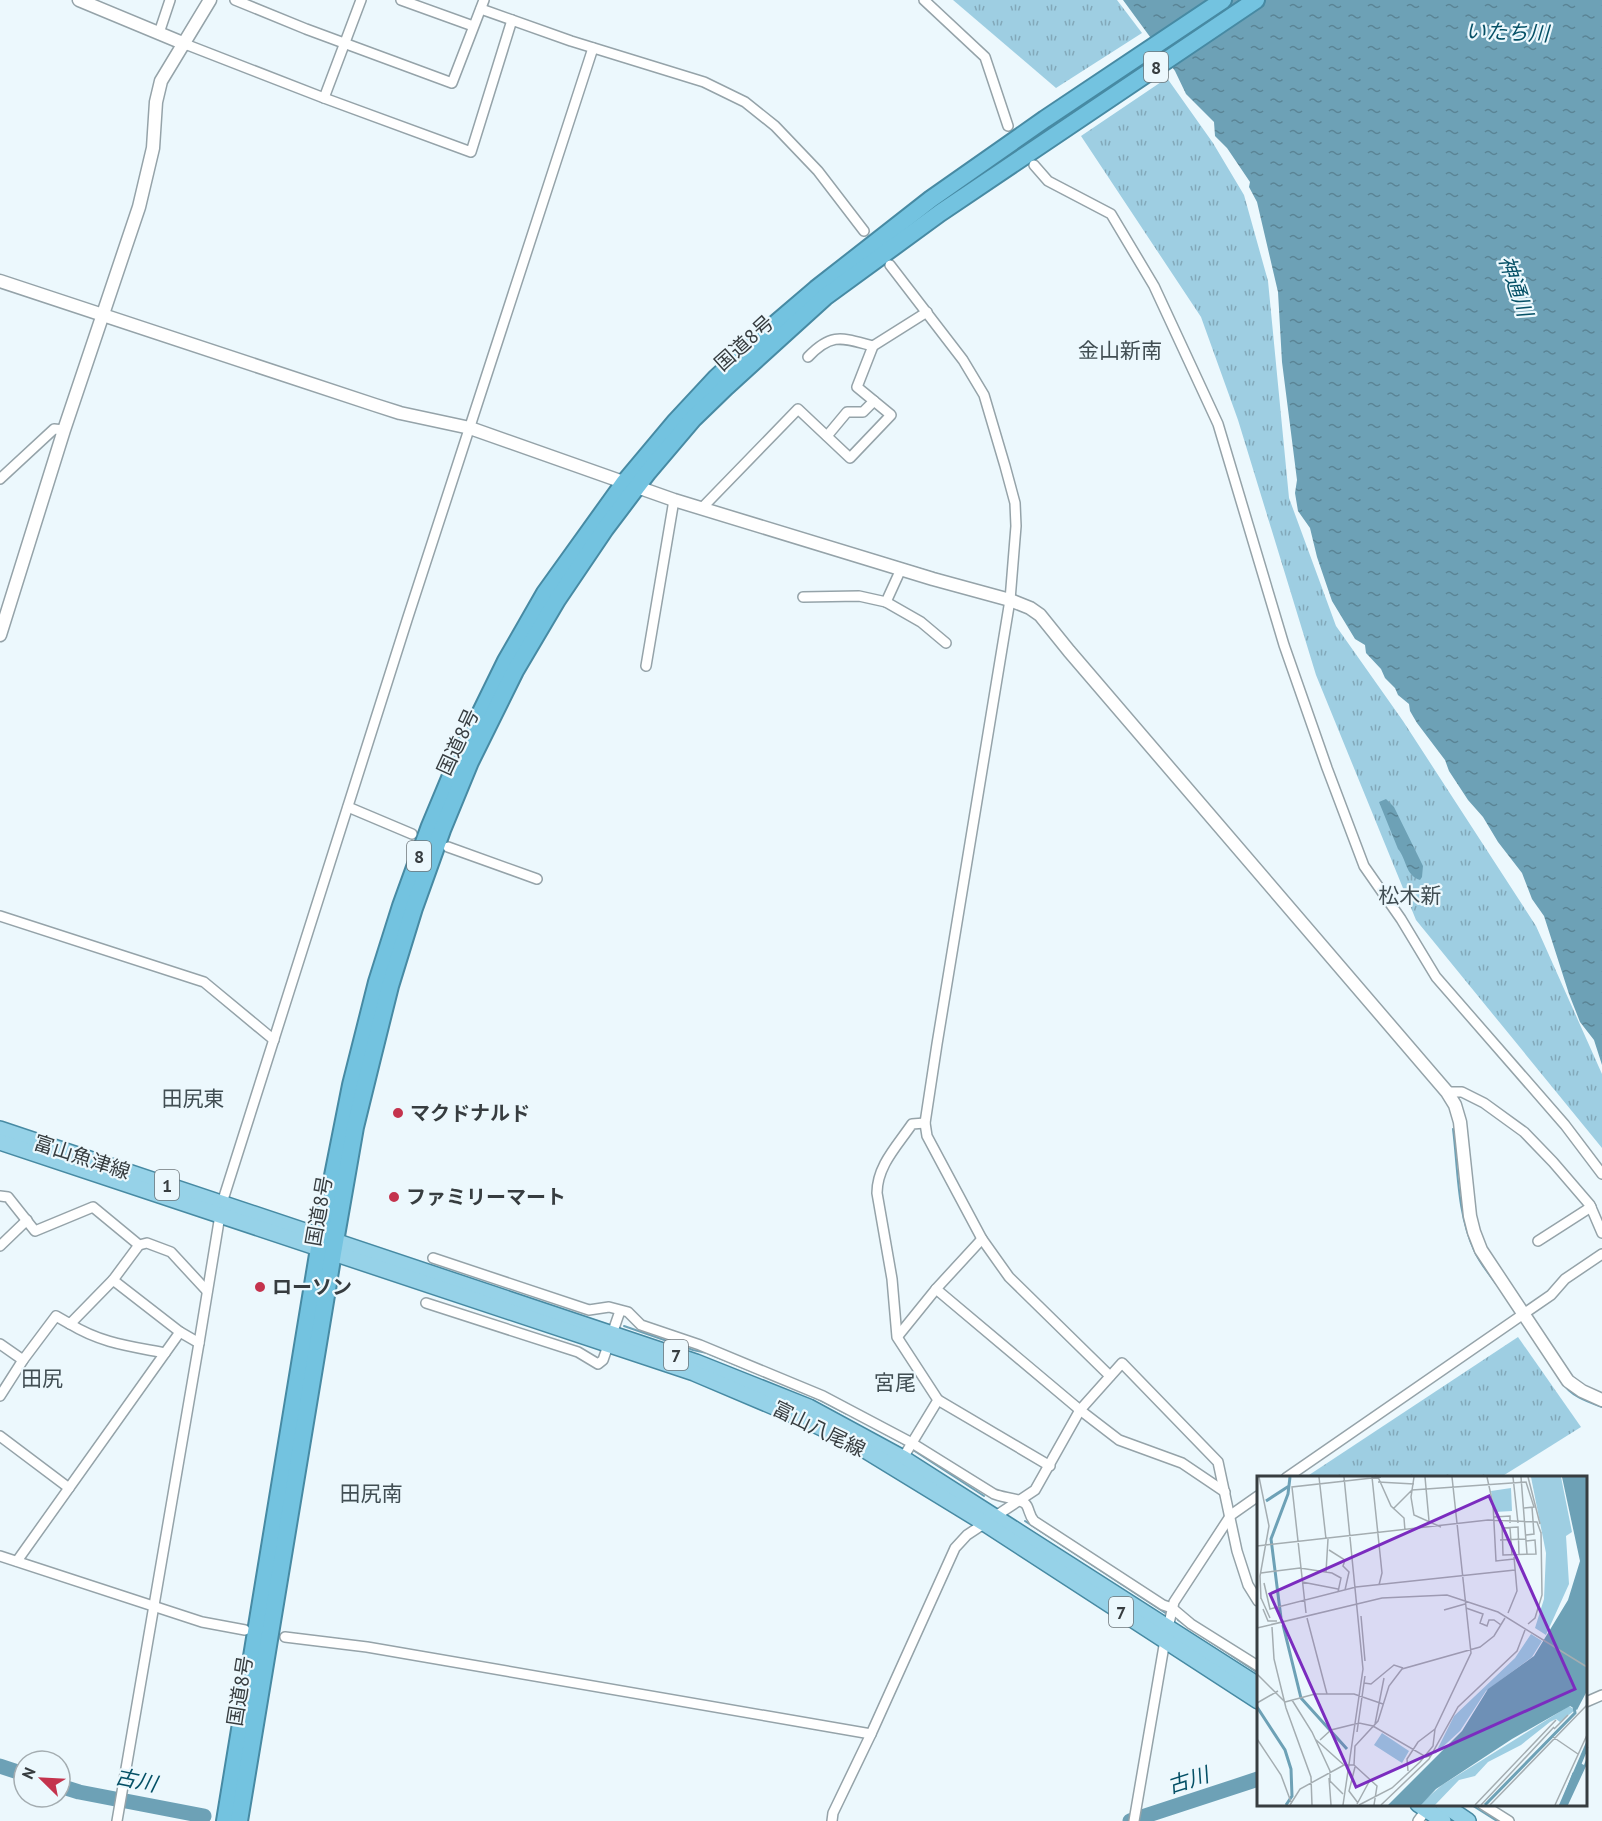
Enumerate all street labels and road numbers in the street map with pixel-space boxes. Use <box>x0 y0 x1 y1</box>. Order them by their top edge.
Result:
road number: 8 <box>1144 52 1168 82</box>
street label: 国道8号 <box>709 310 779 376</box>
street label: 国道8号 <box>431 704 485 780</box>
road number: 8 <box>407 841 431 871</box>
street label: 富山魚津線 <box>30 1129 134 1185</box>
road number: 1 <box>155 1170 179 1200</box>
street label: 国道8号 <box>300 1174 338 1248</box>
road number: 7 <box>664 1340 688 1370</box>
street label: 富山八尾線 <box>768 1395 870 1463</box>
road number: 7 <box>1109 1597 1133 1627</box>
street label: 国道8号 <box>222 1654 258 1728</box>

